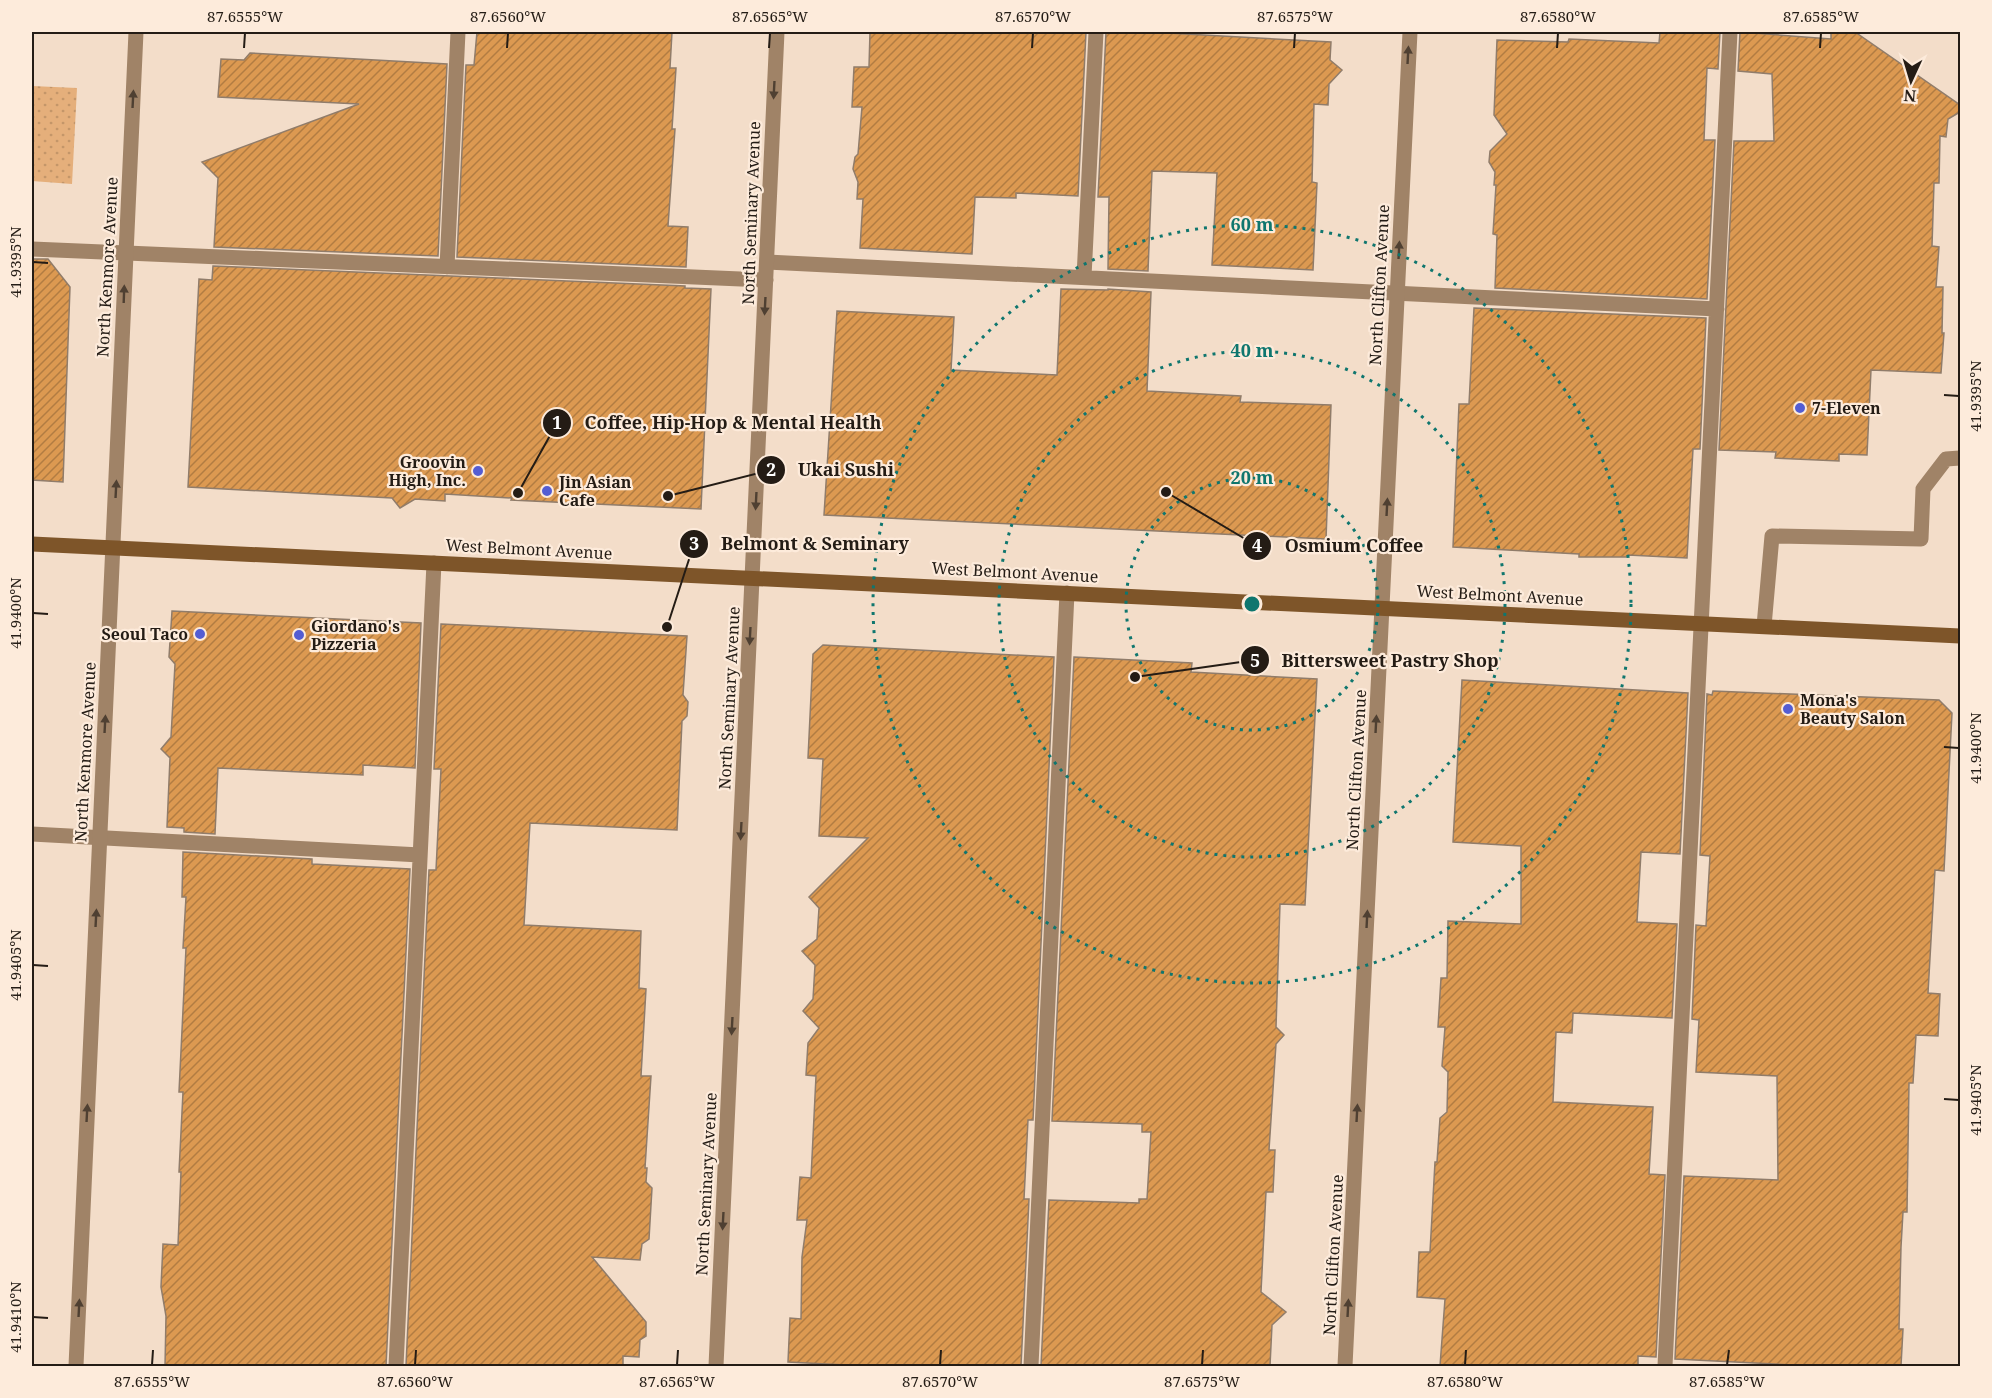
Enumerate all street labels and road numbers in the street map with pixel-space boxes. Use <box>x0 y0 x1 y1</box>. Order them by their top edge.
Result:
street label: North Seminary Avenue <box>737 121 765 305</box>
street label: North Kenmore Avenue <box>91 176 123 358</box>
street label: North Clifton Avenue <box>1364 204 1394 366</box>
street label: West Belmont Avenue <box>445 534 613 564</box>
street label: West Belmont Avenue <box>931 557 1099 587</box>
street label: West Belmont Avenue <box>1416 580 1584 610</box>
street label: North Seminary Avenue <box>713 606 745 790</box>
street label: North Kenmore Avenue <box>69 661 101 843</box>
street label: North Clifton Avenue <box>1341 689 1371 851</box>
street label: North Seminary Avenue <box>690 1092 722 1276</box>
street label: North Clifton Avenue <box>1318 1174 1348 1336</box>

